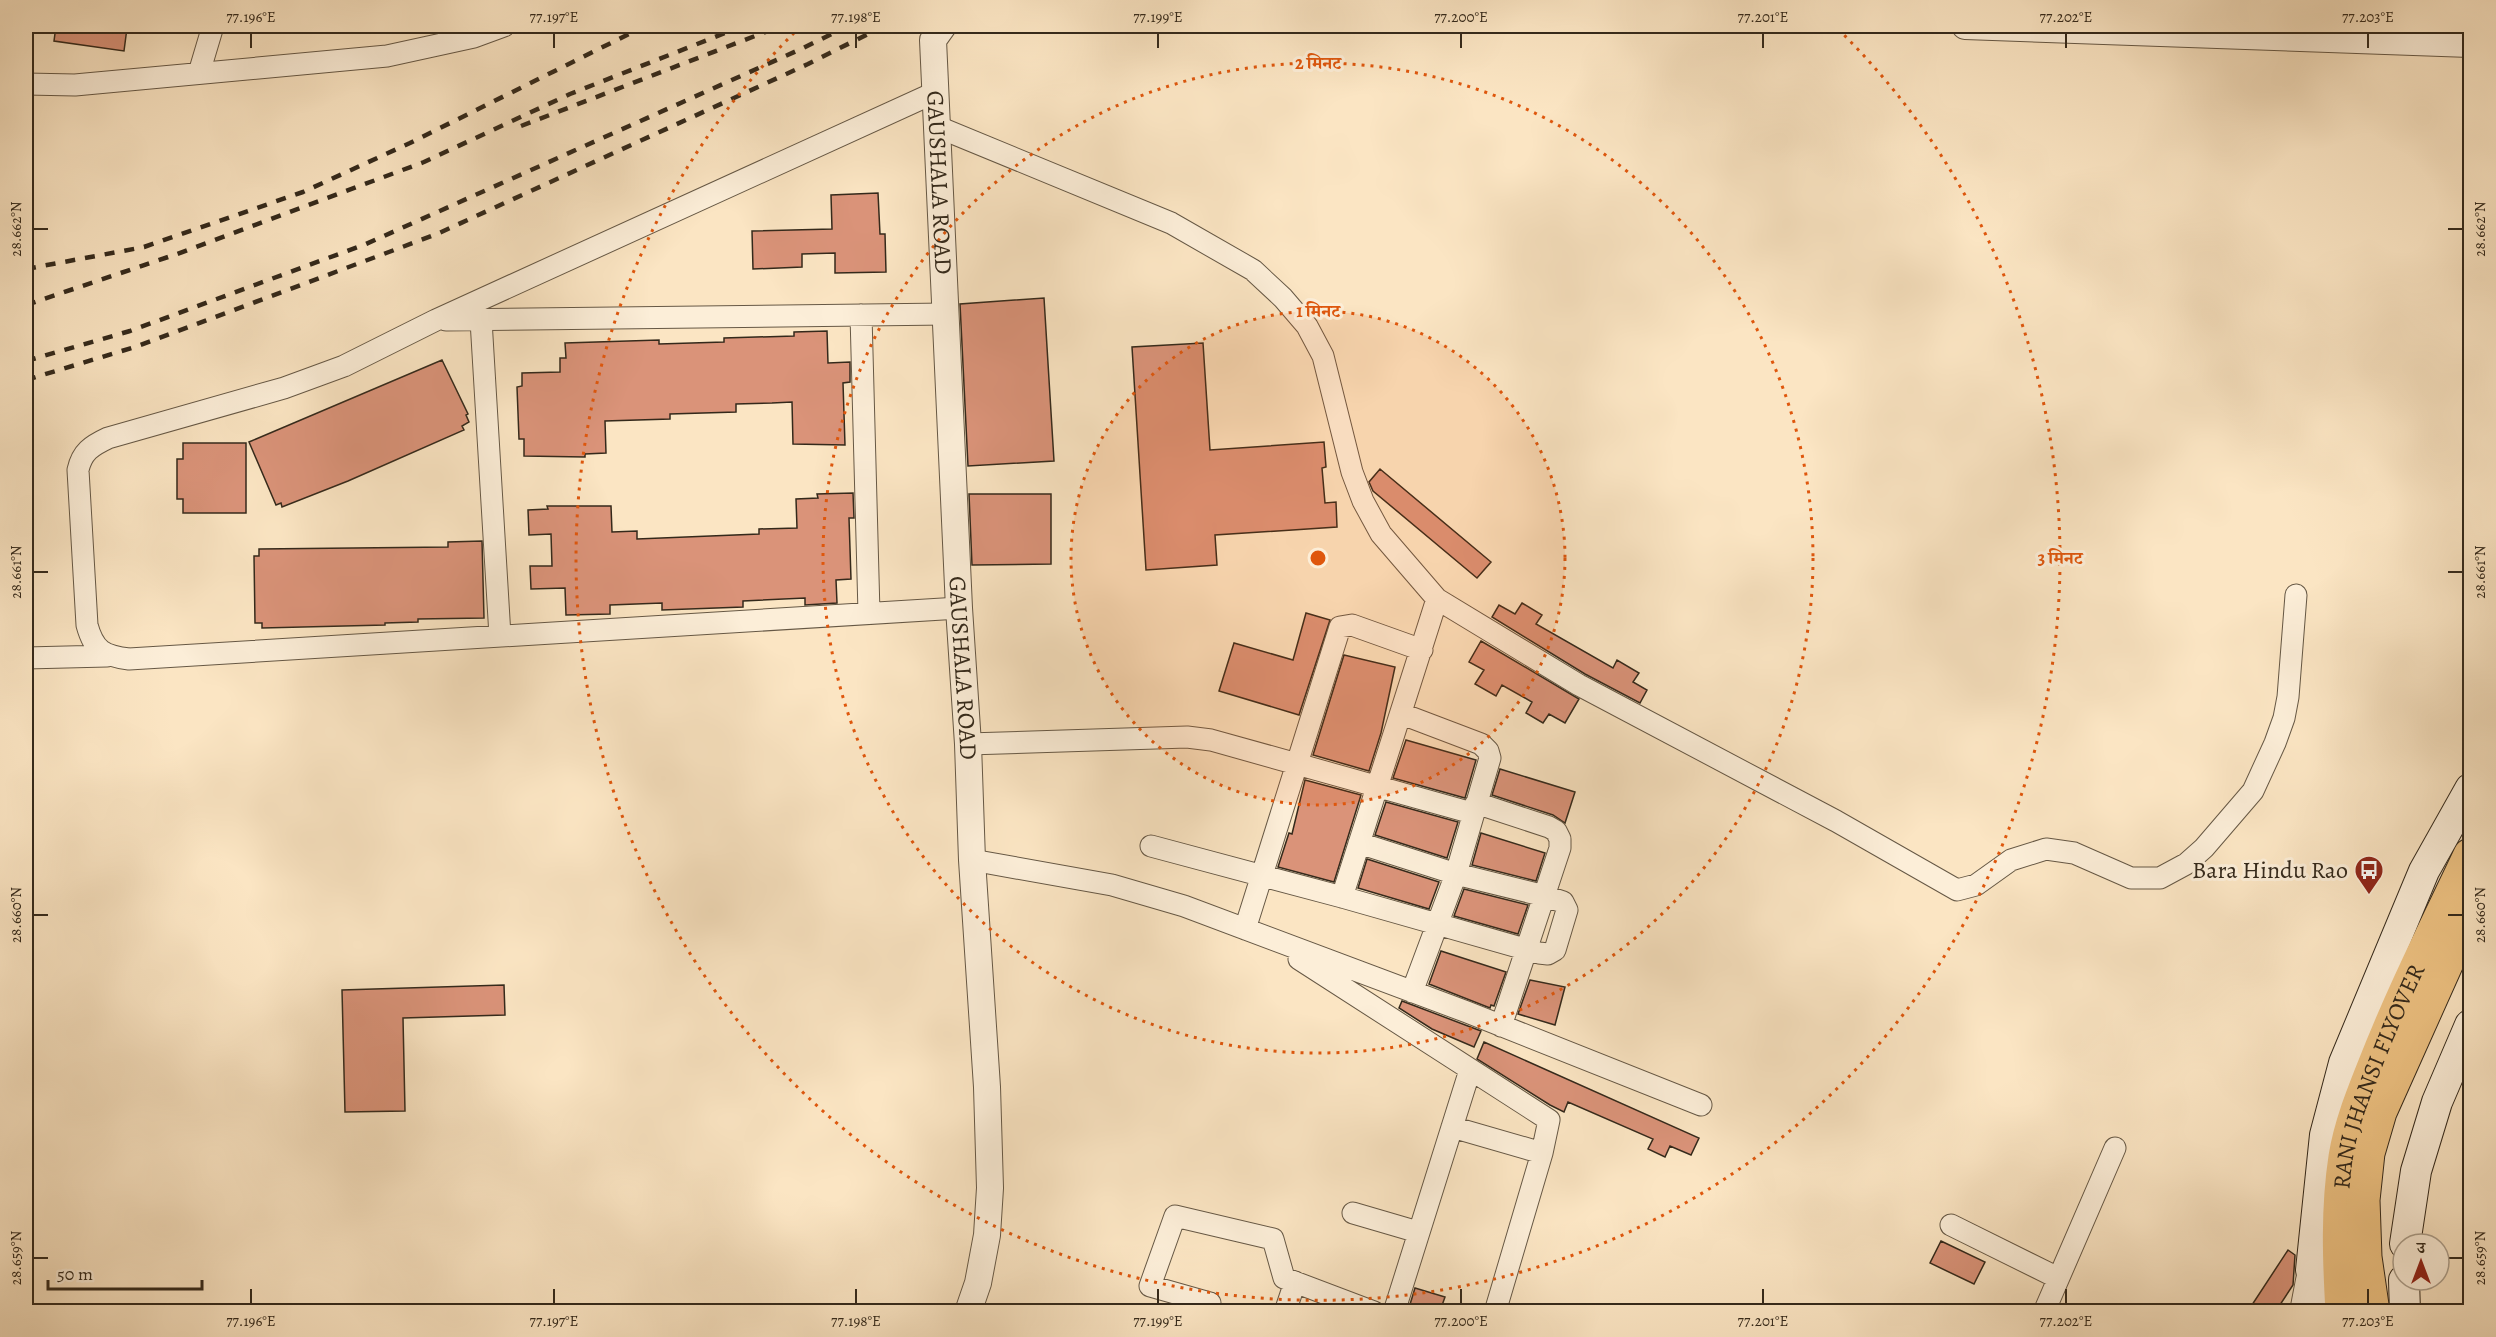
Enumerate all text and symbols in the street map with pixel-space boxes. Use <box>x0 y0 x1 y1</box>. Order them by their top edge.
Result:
text: 77.196°E <box>226 7 276 27</box>
text: 77.197°E <box>530 7 578 27</box>
text: 77.198°E <box>831 7 881 27</box>
text: 77.199°E <box>1133 7 1183 27</box>
text: 77.200°E <box>1434 7 1488 27</box>
text: 77.201°E <box>1738 7 1788 27</box>
text: 77.202°E <box>2040 7 2092 27</box>
text: 77.203°E <box>2342 7 2394 27</box>
text: 2 मिनट <box>1295 51 1342 75</box>
street label: GAUSHALA ROAD <box>919 90 960 275</box>
text: 28.662°N <box>6 201 26 257</box>
text: 28.662°N <box>2470 201 2490 257</box>
text: 1 मिनट <box>1296 299 1341 323</box>
text: 28.661°N <box>6 545 26 599</box>
text: 28.661°N <box>2470 545 2490 599</box>
text: 3 मिनट <box>2038 546 2084 570</box>
centre of rings <box>1308 548 1328 568</box>
street label: GAUSHALA ROAD <box>942 575 985 760</box>
place label: Bara Hindu Rao <box>2192 854 2348 886</box>
bus stop icon: Bara Hindu Rao <box>2353 854 2385 896</box>
text: 28.660°N <box>6 887 26 943</box>
text: 28.660°N <box>2470 887 2490 943</box>
street label: RANI JHANSI FLYOVER <box>2325 958 2432 1190</box>
text: 28.659°N <box>6 1231 26 1285</box>
text: 28.659°N <box>2470 1231 2490 1285</box>
north arrow <box>2391 1232 2451 1292</box>
text: उ <box>2416 1237 2427 1259</box>
scale bar <box>48 1253 202 1291</box>
text: 50 m <box>57 1262 93 1286</box>
text: 77.196°E <box>226 1311 276 1331</box>
text: 77.197°E <box>530 1311 578 1331</box>
text: 77.198°E <box>831 1311 881 1331</box>
text: 77.199°E <box>1133 1311 1183 1331</box>
text: 77.200°E <box>1434 1311 1488 1331</box>
text: 77.201°E <box>1738 1311 1788 1331</box>
text: 77.202°E <box>2040 1311 2092 1331</box>
text: 77.203°E <box>2342 1311 2394 1331</box>

